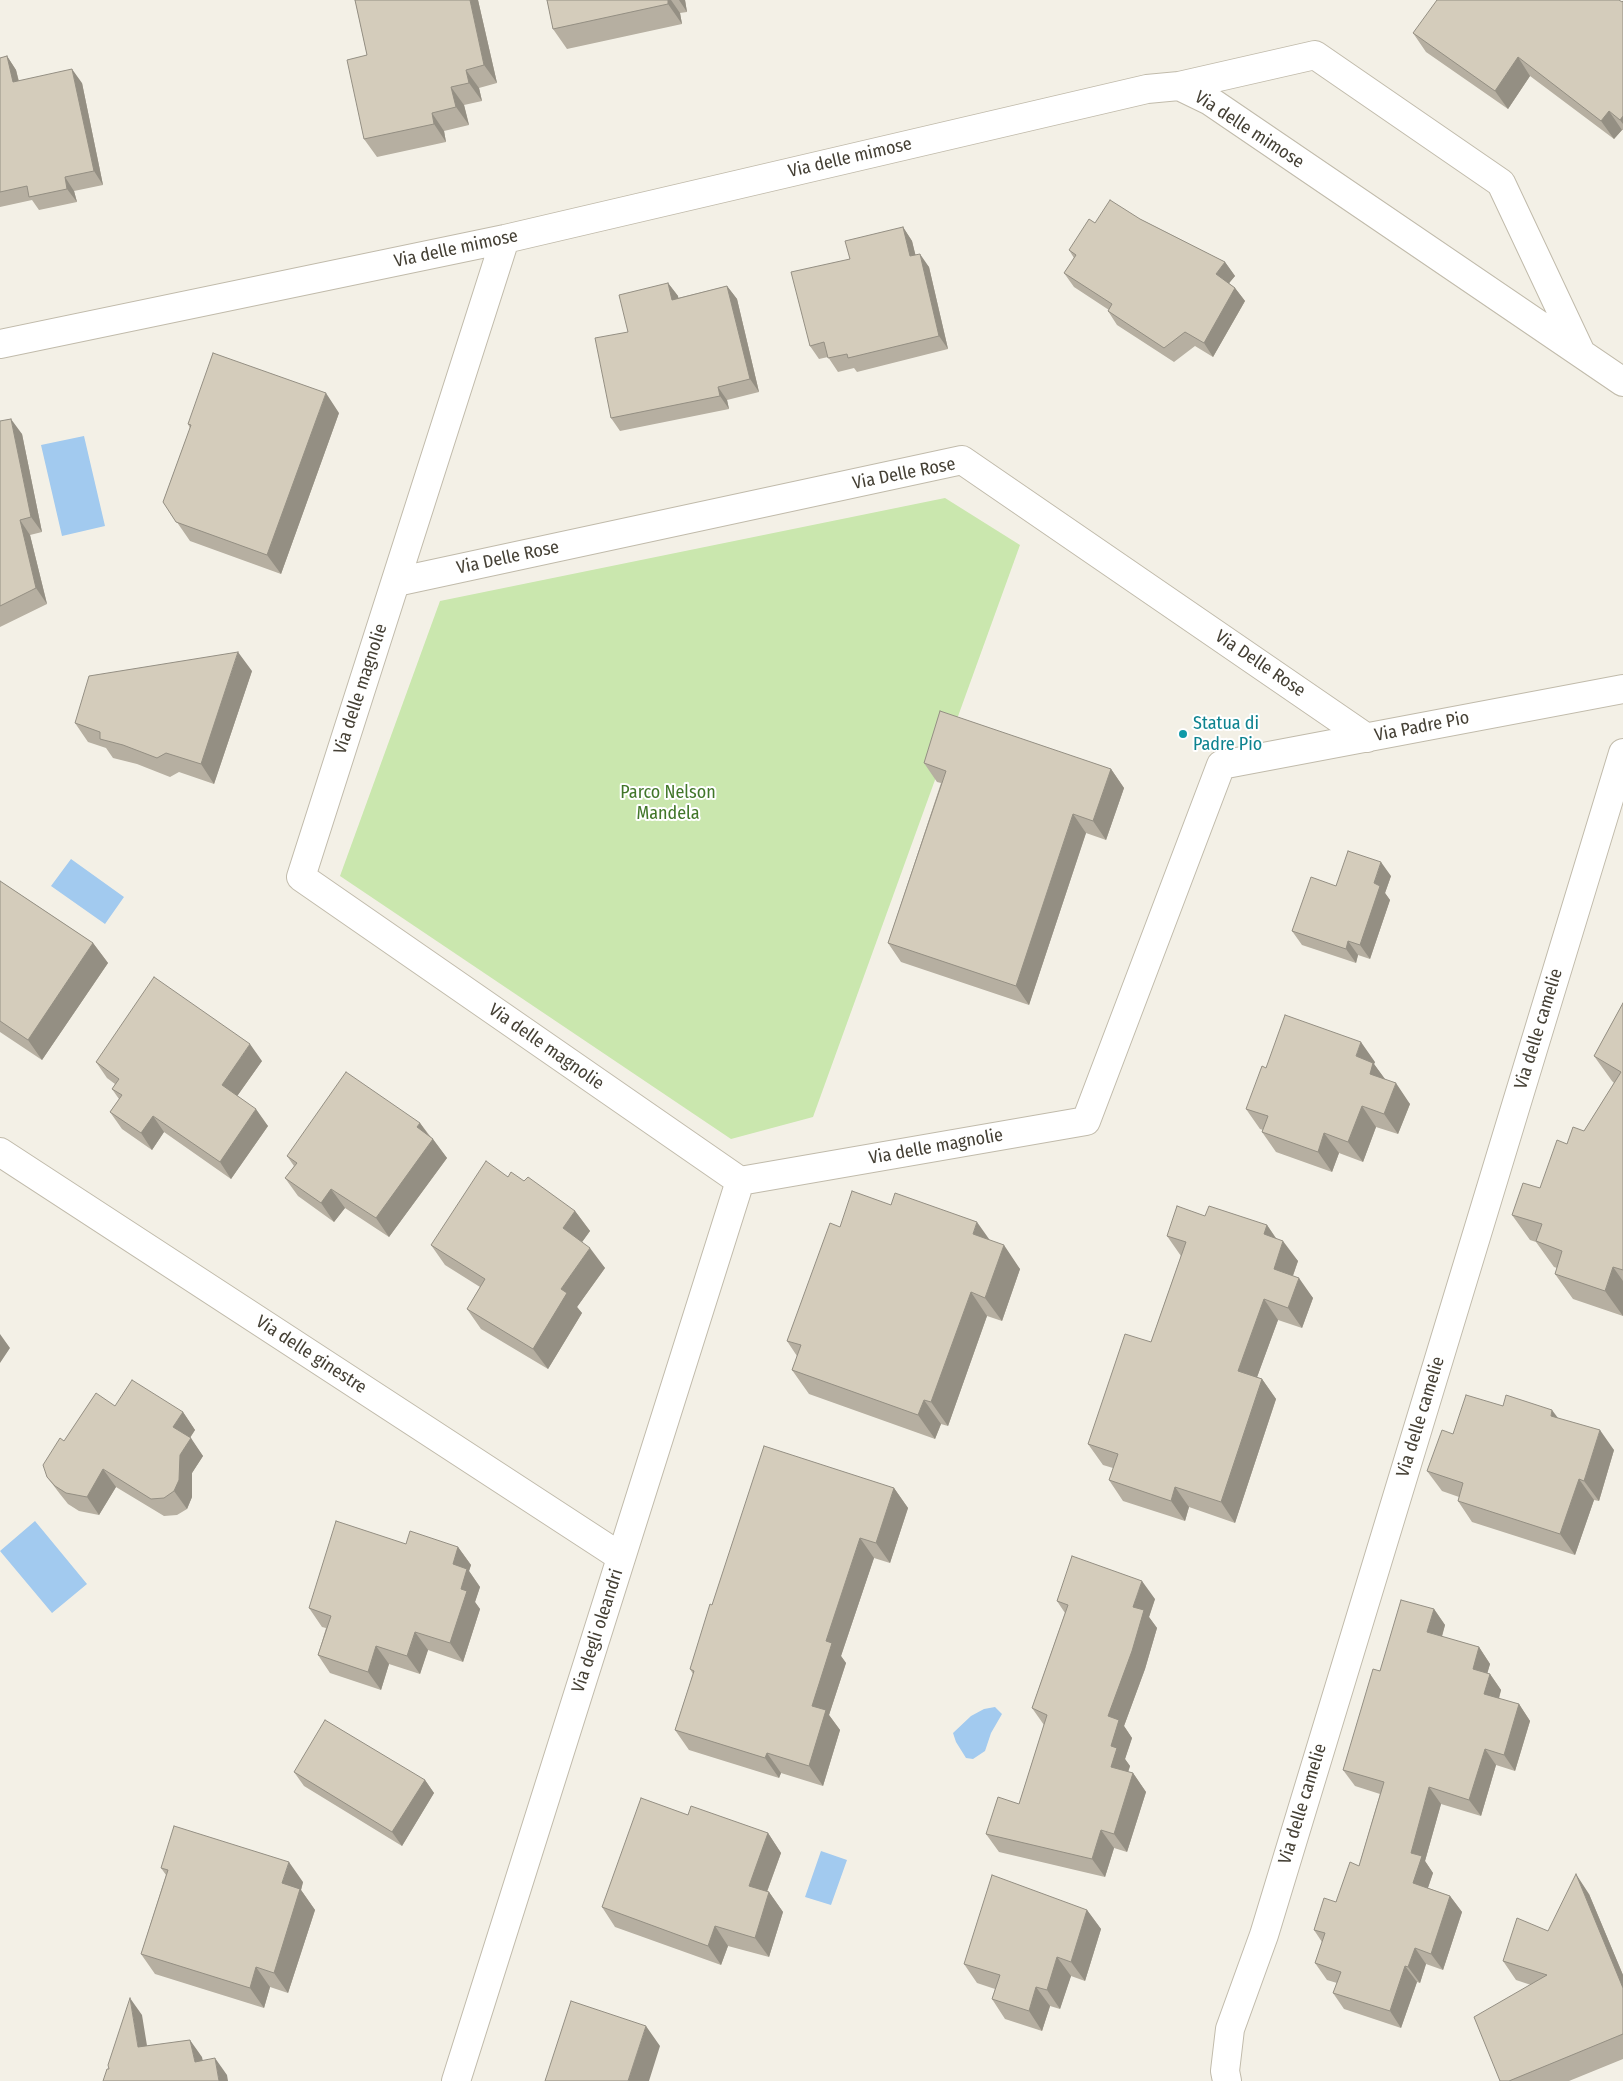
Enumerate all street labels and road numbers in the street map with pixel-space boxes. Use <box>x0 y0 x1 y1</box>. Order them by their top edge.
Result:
street label: Via delle mimose <box>1190 87 1308 173</box>
street label: Via delle mimose <box>786 133 914 183</box>
street label: Via delle mimose <box>392 225 520 273</box>
street label: Via Delle Rose <box>851 453 957 495</box>
street label: Via Delle Rose <box>455 537 561 579</box>
street label: Via delle magnolie <box>330 621 392 757</box>
street label: Via Delle Rose <box>1211 626 1309 702</box>
street label: Via Padre Pio <box>1373 707 1471 747</box>
street label: Via delle camelie <box>1510 966 1568 1092</box>
street label: Via delle magnolie <box>484 999 608 1095</box>
street label: Via delle magnolie <box>867 1125 1005 1169</box>
street label: Via delle ginestre <box>252 1311 370 1399</box>
street label: Via delle camelie <box>1392 1354 1450 1480</box>
street label: Via degli oleandri <box>568 1566 628 1696</box>
street label: Via delle camelie <box>1274 1741 1332 1867</box>

